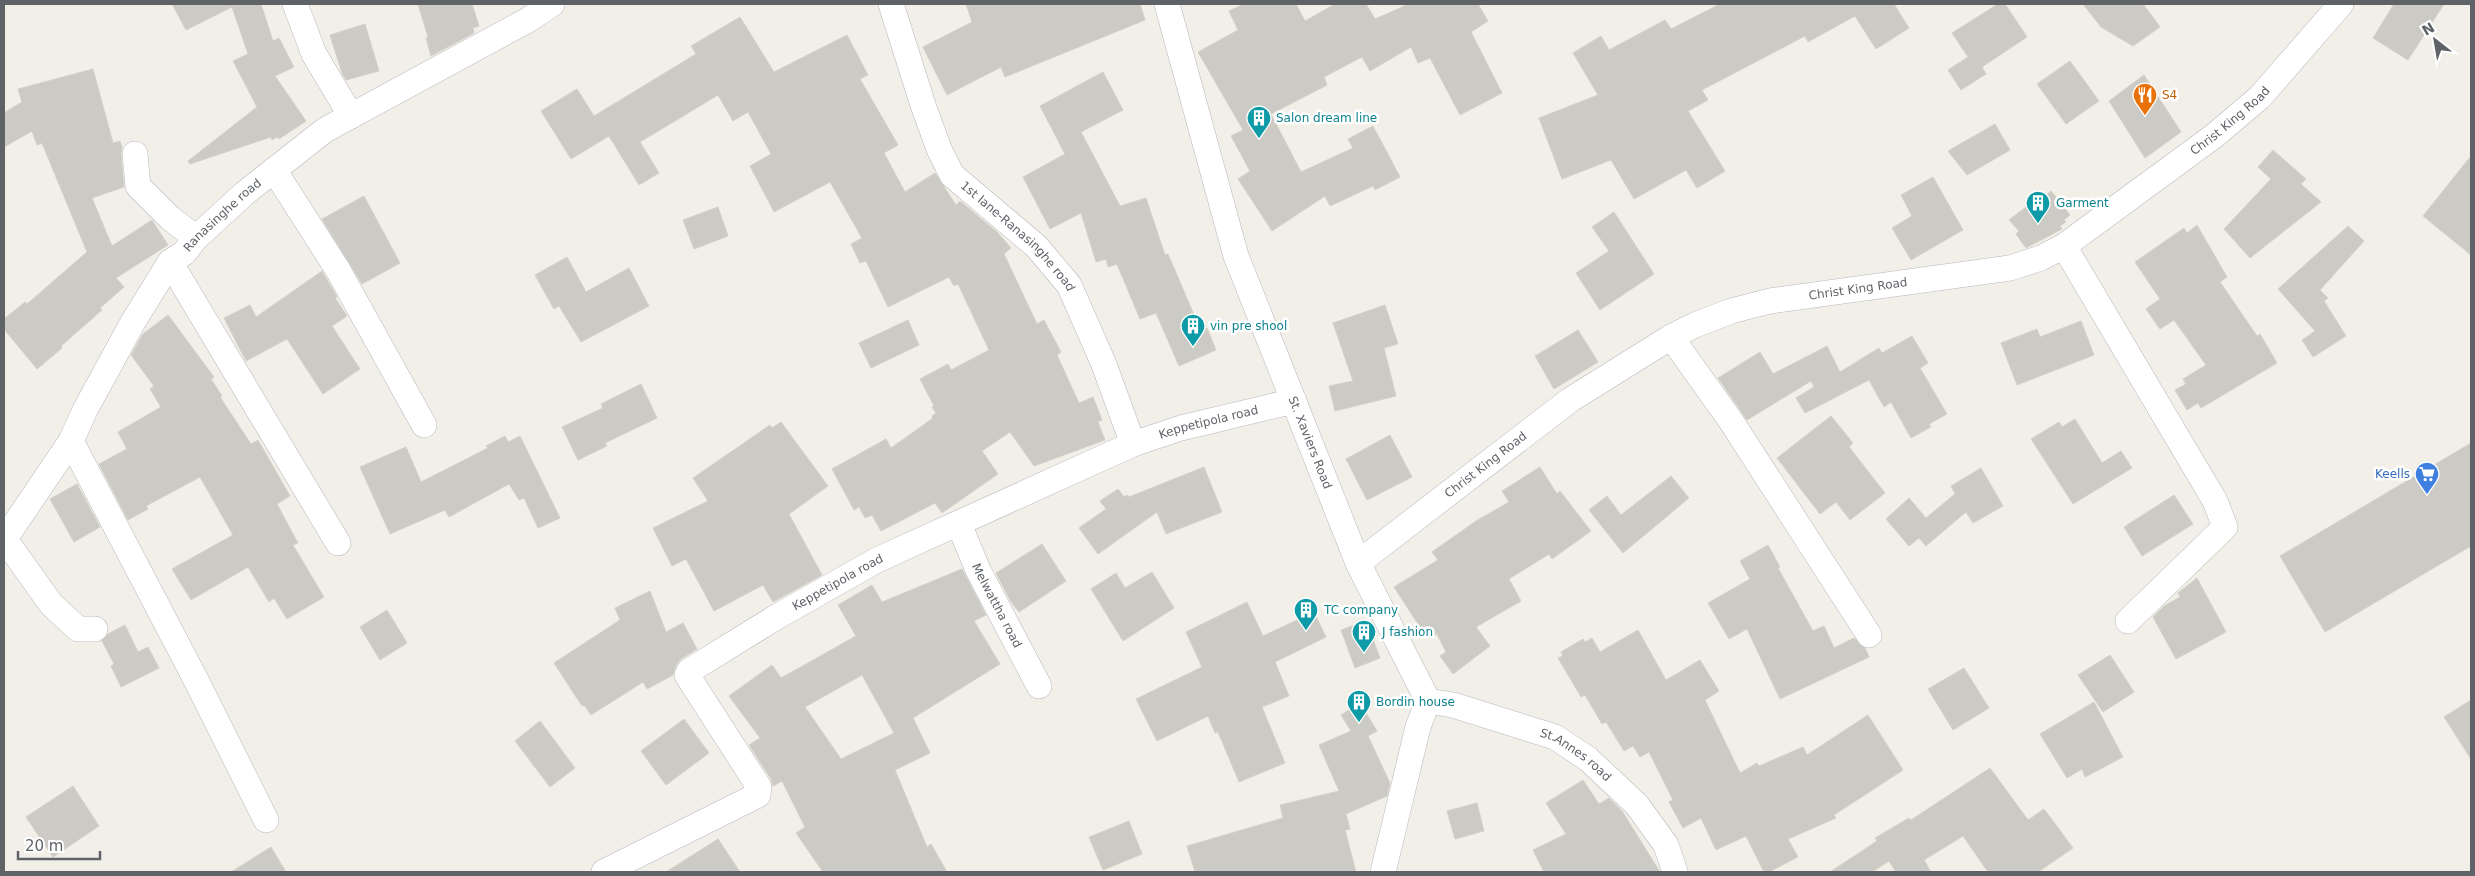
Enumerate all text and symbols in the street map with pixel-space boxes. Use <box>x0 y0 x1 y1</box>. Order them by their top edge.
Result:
north arrow <box>2410 15 2460 65</box>
text: N <box>2419 19 2437 39</box>
restaurant icon: S4 <box>2132 82 2158 116</box>
street label: Christ King Road <box>2188 84 2273 158</box>
place label: S4 <box>2162 88 2177 102</box>
building icon: Salon dream line <box>1246 105 1272 139</box>
place label: Salon dream line <box>1276 111 1377 125</box>
street label: Ranasinghe road <box>181 176 264 255</box>
street label: 1st lane-Ranasinghe road <box>958 178 1078 293</box>
building icon: Garment <box>2025 190 2051 224</box>
place label: Garment <box>2056 196 2109 210</box>
street label: Christ King Road <box>1808 275 1908 303</box>
building icon: vin pre shool <box>1180 313 1206 347</box>
place label: vin pre shool <box>1210 319 1287 333</box>
street label: St. Xaviers Road <box>1285 394 1335 491</box>
street label: Keppetipola road <box>1157 403 1260 442</box>
street label: Christ King Road <box>1442 429 1529 501</box>
supermarket icon: Keells <box>2414 461 2440 495</box>
place label: Keells <box>2375 467 2410 481</box>
street label: Keppetipola road <box>790 551 885 613</box>
street label: Melwattha road <box>969 561 1025 650</box>
building icon: TC company <box>1293 597 1319 631</box>
place label: TC company <box>1323 603 1398 617</box>
building icon: J fashion <box>1351 619 1377 653</box>
place label: J fashion <box>1381 625 1433 639</box>
building icon: Bordin house <box>1346 689 1372 723</box>
place label: Bordin house <box>1376 695 1455 709</box>
street label: St.Annes road <box>1538 726 1614 784</box>
scale bar <box>18 828 100 860</box>
text: 20 m <box>25 837 63 855</box>

